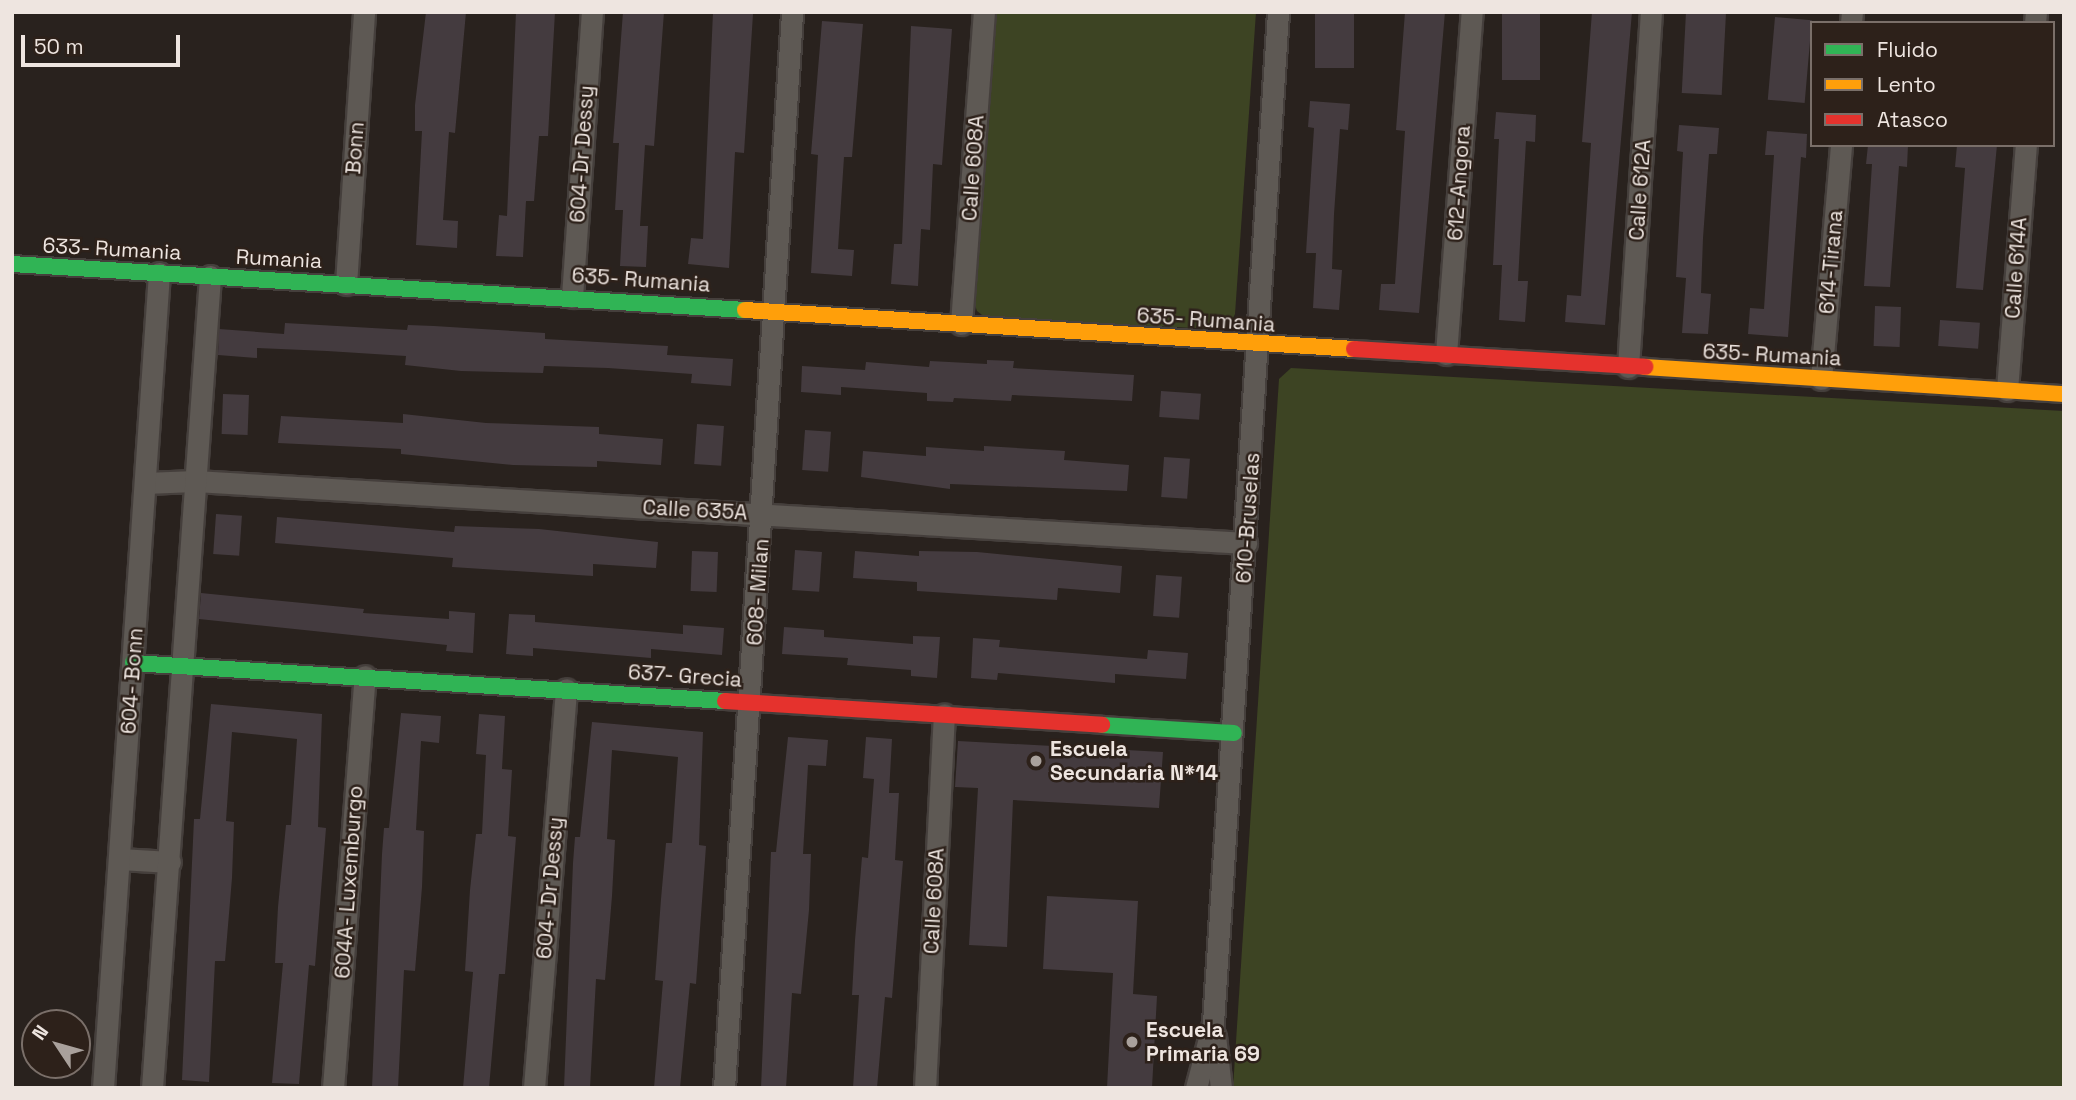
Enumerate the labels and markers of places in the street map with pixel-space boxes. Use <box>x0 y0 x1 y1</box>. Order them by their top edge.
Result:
place label: Escuela Secundaria N*14 <box>1050 736 1218 786</box>
marker: Escuela Secundaria N*14 <box>1028 753 1044 769</box>
place label: Escuela Primaria 69 <box>1146 1017 1260 1067</box>
marker: Escuela Primaria 69 <box>1124 1034 1140 1050</box>

